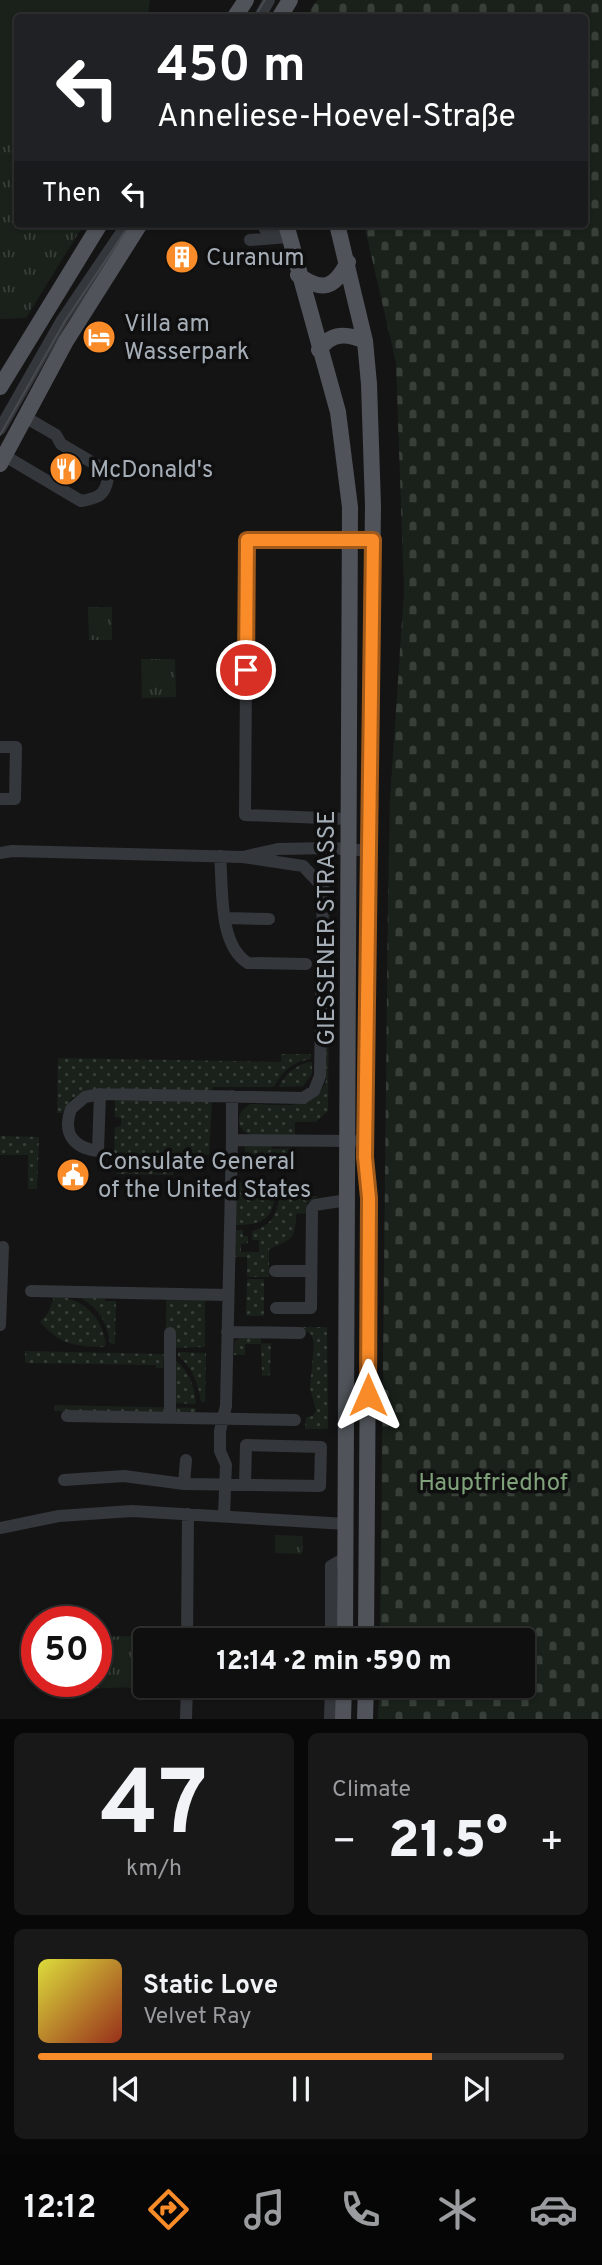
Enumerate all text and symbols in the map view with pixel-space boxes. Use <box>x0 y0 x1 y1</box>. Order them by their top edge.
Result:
text: 450 m <box>157 37 306 99</box>
icon: left <box>42 42 133 133</box>
text: Anneliese-Hoevel-Straße <box>157 98 516 138</box>
icon: left <box>115 175 153 213</box>
text: Then <box>42 178 101 211</box>
building icon: Curanum <box>163 238 201 276</box>
place label: Curanum <box>206 244 305 274</box>
place label: Villa am Wasserpark <box>124 310 250 368</box>
hotel icon: Villa am Wasserpark <box>80 318 118 356</box>
restaurant icon: McDonald's <box>47 450 85 488</box>
place label: McDonald's <box>90 456 213 486</box>
pin <box>216 640 276 700</box>
icon: arrive <box>227 651 265 689</box>
street label: GIESSENER STRASSE <box>313 810 343 1046</box>
place label: Consulate General of the United States <box>98 1148 311 1206</box>
public building icon: Consulate General of the United States <box>54 1156 92 1194</box>
position arrow <box>331 1358 405 1432</box>
park label: Hauptfriedhof <box>418 1469 568 1499</box>
speed limit sign: 50 <box>21 1606 112 1697</box>
text: 12:14 · 2 min · 590 m <box>216 1646 452 1679</box>
text: 47 <box>100 1752 208 1867</box>
text: Climate <box>332 1776 411 1805</box>
text: 21.5° <box>388 1810 508 1876</box>
text: − <box>332 1819 357 1868</box>
text: + <box>539 1819 564 1868</box>
text: km/h <box>126 1855 182 1884</box>
text: Static Love <box>143 1970 278 2003</box>
text: Velvet Ray <box>143 2003 251 2032</box>
icon: previous <box>107 2070 145 2108</box>
icon: pause <box>282 2070 320 2108</box>
icon: next <box>457 2070 495 2108</box>
icon: directions <box>144 2185 193 2234</box>
icon: music <box>240 2185 289 2234</box>
icon: phone <box>336 2185 385 2234</box>
icon: climate <box>433 2185 482 2234</box>
icon: car <box>529 2185 578 2234</box>
text: 12:12 <box>24 2189 96 2229</box>

